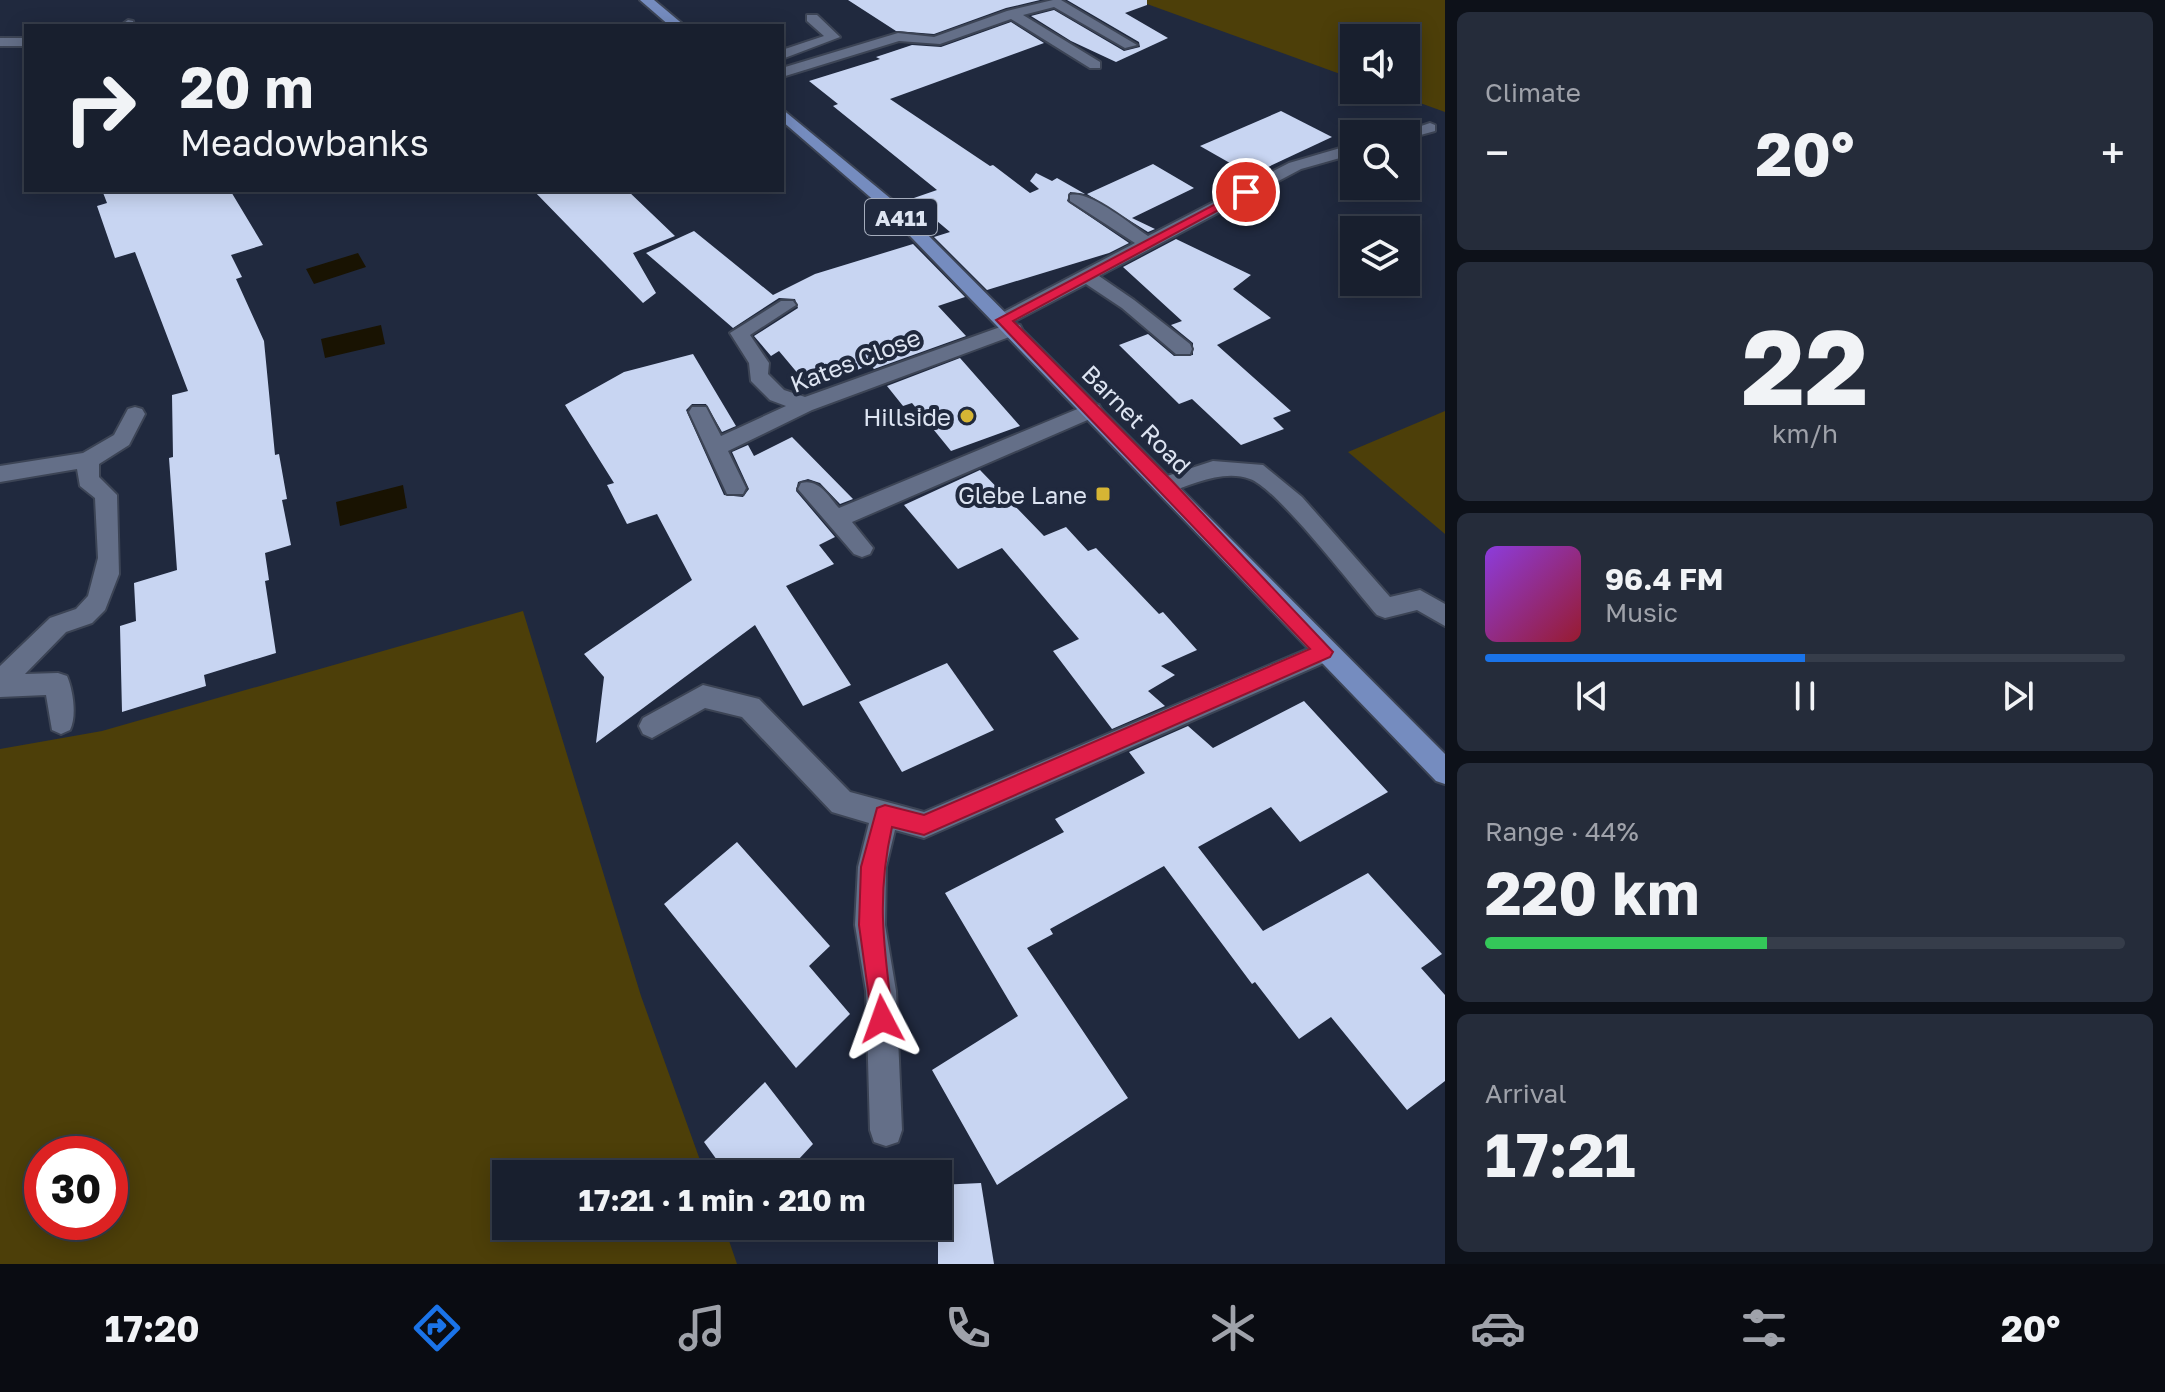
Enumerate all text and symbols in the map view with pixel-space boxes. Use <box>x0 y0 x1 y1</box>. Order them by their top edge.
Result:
map controls <box>1340 24 1420 296</box>
button: sound <box>1340 24 1420 104</box>
text: 20 m <box>180 53 314 120</box>
icon: right <box>48 56 152 160</box>
text: Climate <box>1485 77 1581 108</box>
text: 20° <box>1756 117 1855 189</box>
button: search <box>1340 120 1420 200</box>
text: Meadowbanks <box>180 121 429 164</box>
text: − <box>1485 126 1509 179</box>
text: + <box>2101 126 2125 179</box>
pin <box>1212 158 1280 226</box>
icon: arrive <box>1224 170 1268 214</box>
road number: A411 <box>865 199 937 235</box>
button: layers <box>1340 216 1420 296</box>
text: 22 <box>1742 303 1868 428</box>
street label: Kates Close <box>786 322 924 398</box>
street label: Barnet Road <box>1077 359 1197 479</box>
place label: Hillside <box>863 402 951 431</box>
marker: Hillside <box>958 407 976 425</box>
text: km/h <box>1772 418 1838 449</box>
place label: Glebe Lane <box>958 480 1087 509</box>
marker: Glebe Lane <box>1094 485 1112 503</box>
text: 96.4 FM <box>1605 561 1724 597</box>
text: Music <box>1605 597 1678 628</box>
icon: previous <box>1570 674 1614 718</box>
icon: pause <box>1783 674 1827 718</box>
icon: next <box>1996 674 2040 718</box>
text: Range · 44% <box>1485 816 1639 847</box>
text: 220 km <box>1485 856 1700 928</box>
position arrow <box>840 977 924 1061</box>
text: Arrival <box>1485 1078 1566 1109</box>
text: 17:21 <box>1485 1118 1635 1190</box>
speed limit sign: 30 <box>24 1136 128 1240</box>
text: 17:21 · 1 min · 210 m <box>579 1182 865 1218</box>
icon: directions <box>409 1300 465 1356</box>
icon: music <box>674 1300 730 1356</box>
icon: phone <box>940 1300 996 1356</box>
icon: climate <box>1205 1300 1261 1356</box>
icon: car <box>1470 1300 1526 1356</box>
icon: filters <box>1736 1300 1792 1356</box>
text: 17:20 <box>105 1307 200 1350</box>
text: 20° <box>2001 1307 2060 1350</box>

